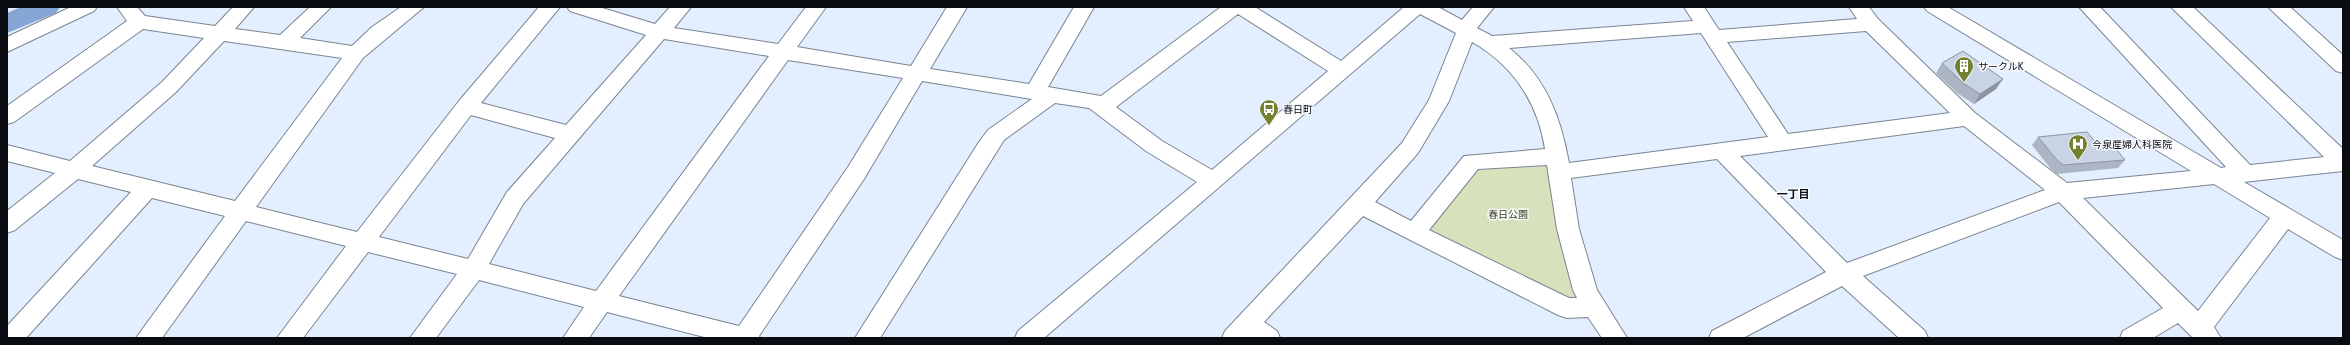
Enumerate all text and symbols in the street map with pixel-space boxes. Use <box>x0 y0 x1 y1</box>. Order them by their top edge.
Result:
building icon: サークルK <box>1953 55 1975 83</box>
place label: サークルK <box>1978 59 2024 74</box>
bus stop icon: 春日町 <box>1258 98 1280 126</box>
place label: 春日町 <box>1283 102 1313 117</box>
hospital icon: 今泉産婦人科医院 <box>2067 133 2089 161</box>
place label: 今泉産婦人科医院 <box>2092 137 2172 152</box>
district label: 一丁目 <box>1777 186 1810 202</box>
park label: 春日公園 <box>1488 207 1528 222</box>

